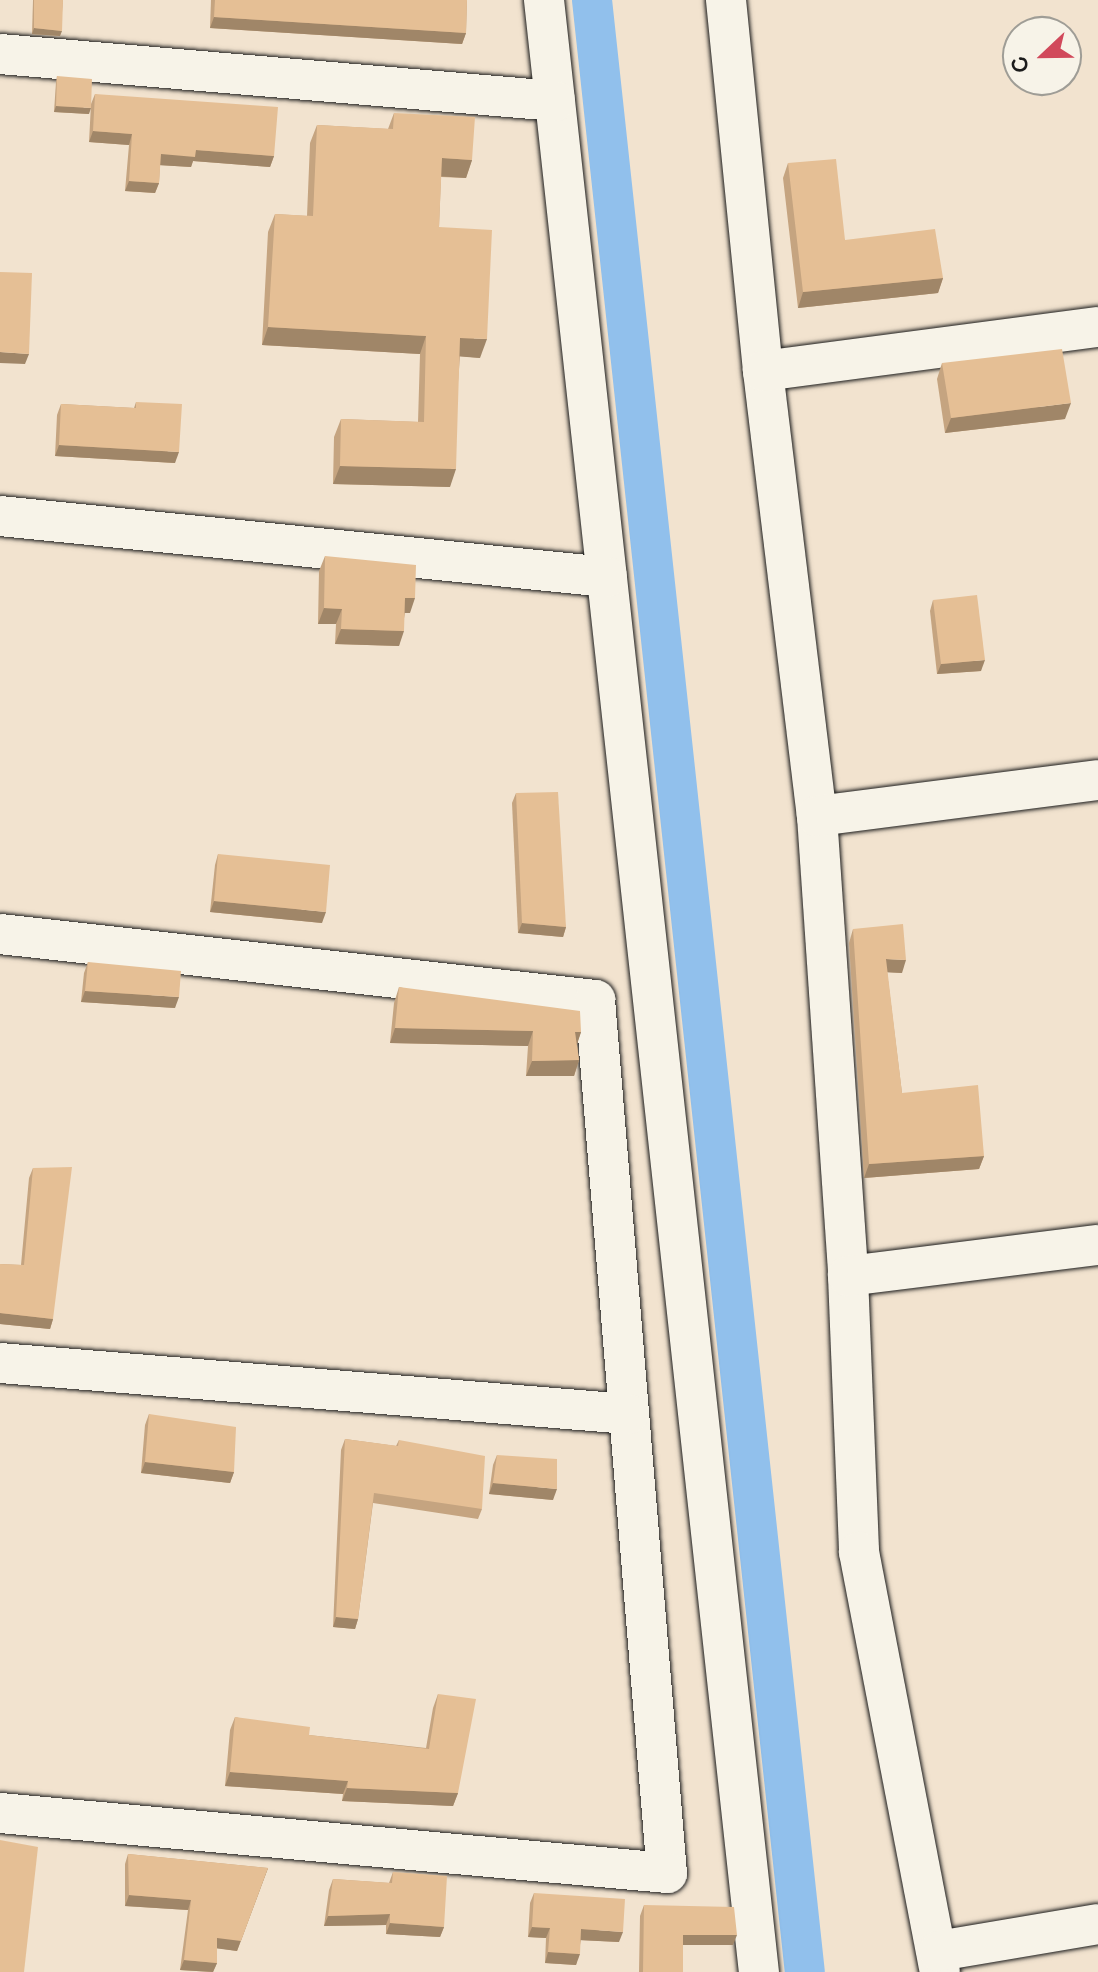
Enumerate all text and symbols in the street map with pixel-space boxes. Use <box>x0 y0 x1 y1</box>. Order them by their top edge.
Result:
north arrow <box>1002 16 1082 96</box>
text: С <box>1006 52 1037 77</box>

